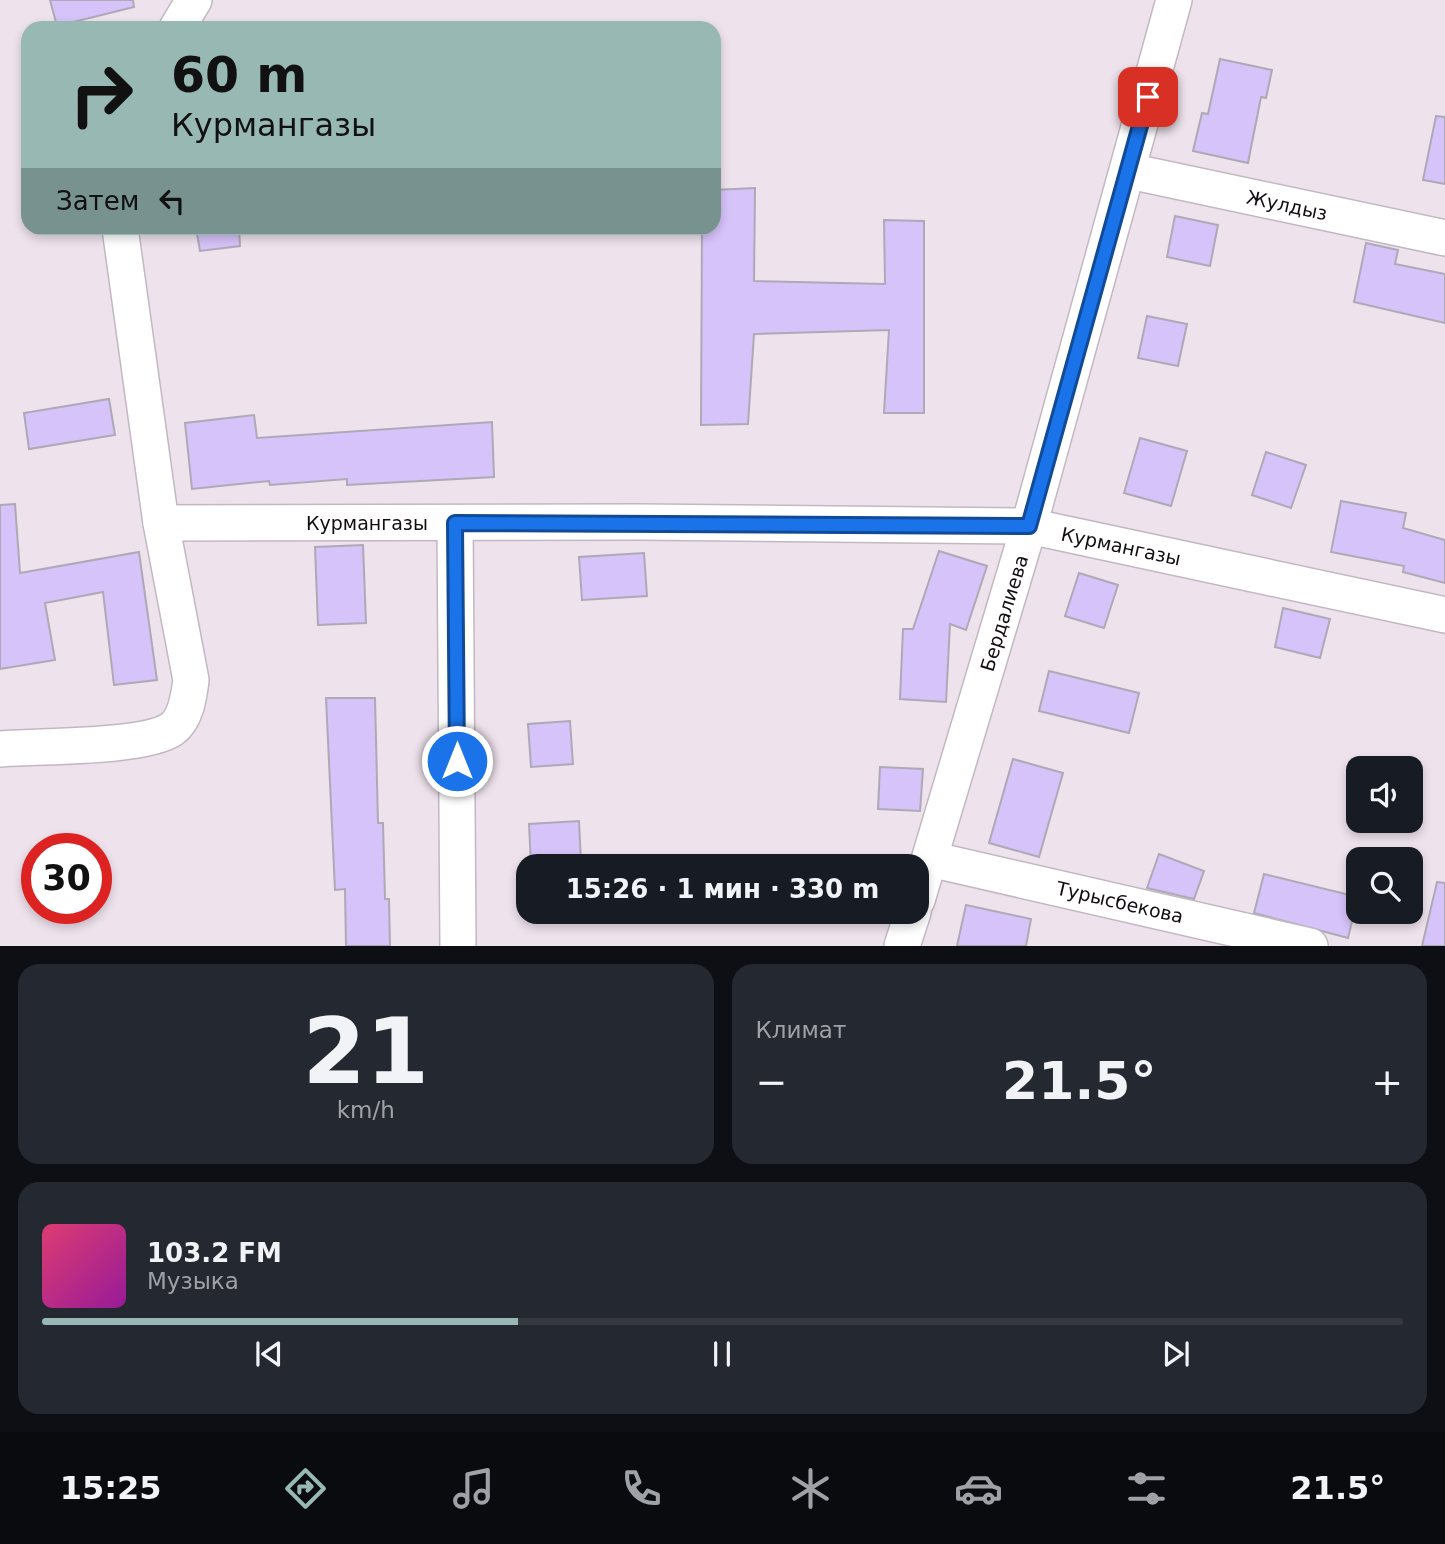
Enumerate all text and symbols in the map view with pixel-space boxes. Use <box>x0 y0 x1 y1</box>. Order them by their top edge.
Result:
text: 60 m <box>171 47 307 104</box>
icon: right <box>56 49 147 140</box>
pin <box>1118 67 1178 127</box>
icon: arrive <box>1129 78 1167 116</box>
text: Курмангазы <box>171 106 376 144</box>
icon: left <box>153 182 191 220</box>
text: Затем <box>56 186 139 216</box>
street label: Жулдыз <box>1245 186 1329 224</box>
street label: Курмангазы <box>306 512 428 534</box>
street label: Курмангазы <box>1059 523 1183 569</box>
street label: Бердалиева <box>976 552 1032 674</box>
position arrow <box>420 724 494 798</box>
map controls <box>1346 756 1423 924</box>
button: sound <box>1346 756 1423 833</box>
speed limit sign: 30 <box>21 833 112 924</box>
button: search <box>1346 847 1423 924</box>
text: 15:26 · 1 мин · 330 m <box>566 874 879 904</box>
street label: Турысбекова <box>1053 876 1186 927</box>
text: 21 <box>302 999 429 1104</box>
text: Климат <box>756 1017 846 1043</box>
text: 21.5° <box>1002 1051 1156 1111</box>
text: − <box>756 1060 787 1104</box>
text: + <box>1371 1060 1403 1104</box>
text: km/h <box>337 1097 395 1123</box>
text: 103.2 FM <box>147 1238 282 1268</box>
text: Музыка <box>147 1268 239 1294</box>
icon: previous <box>250 1335 288 1373</box>
icon: pause <box>703 1335 741 1373</box>
icon: next <box>1157 1335 1195 1373</box>
icon: directions <box>281 1464 330 1513</box>
icon: music <box>449 1464 498 1513</box>
icon: phone <box>617 1464 666 1513</box>
icon: climate <box>786 1464 835 1513</box>
icon: car <box>954 1464 1003 1513</box>
icon: filters <box>1122 1464 1171 1513</box>
text: 15:25 <box>60 1469 161 1507</box>
text: 21.5° <box>1290 1469 1385 1507</box>

